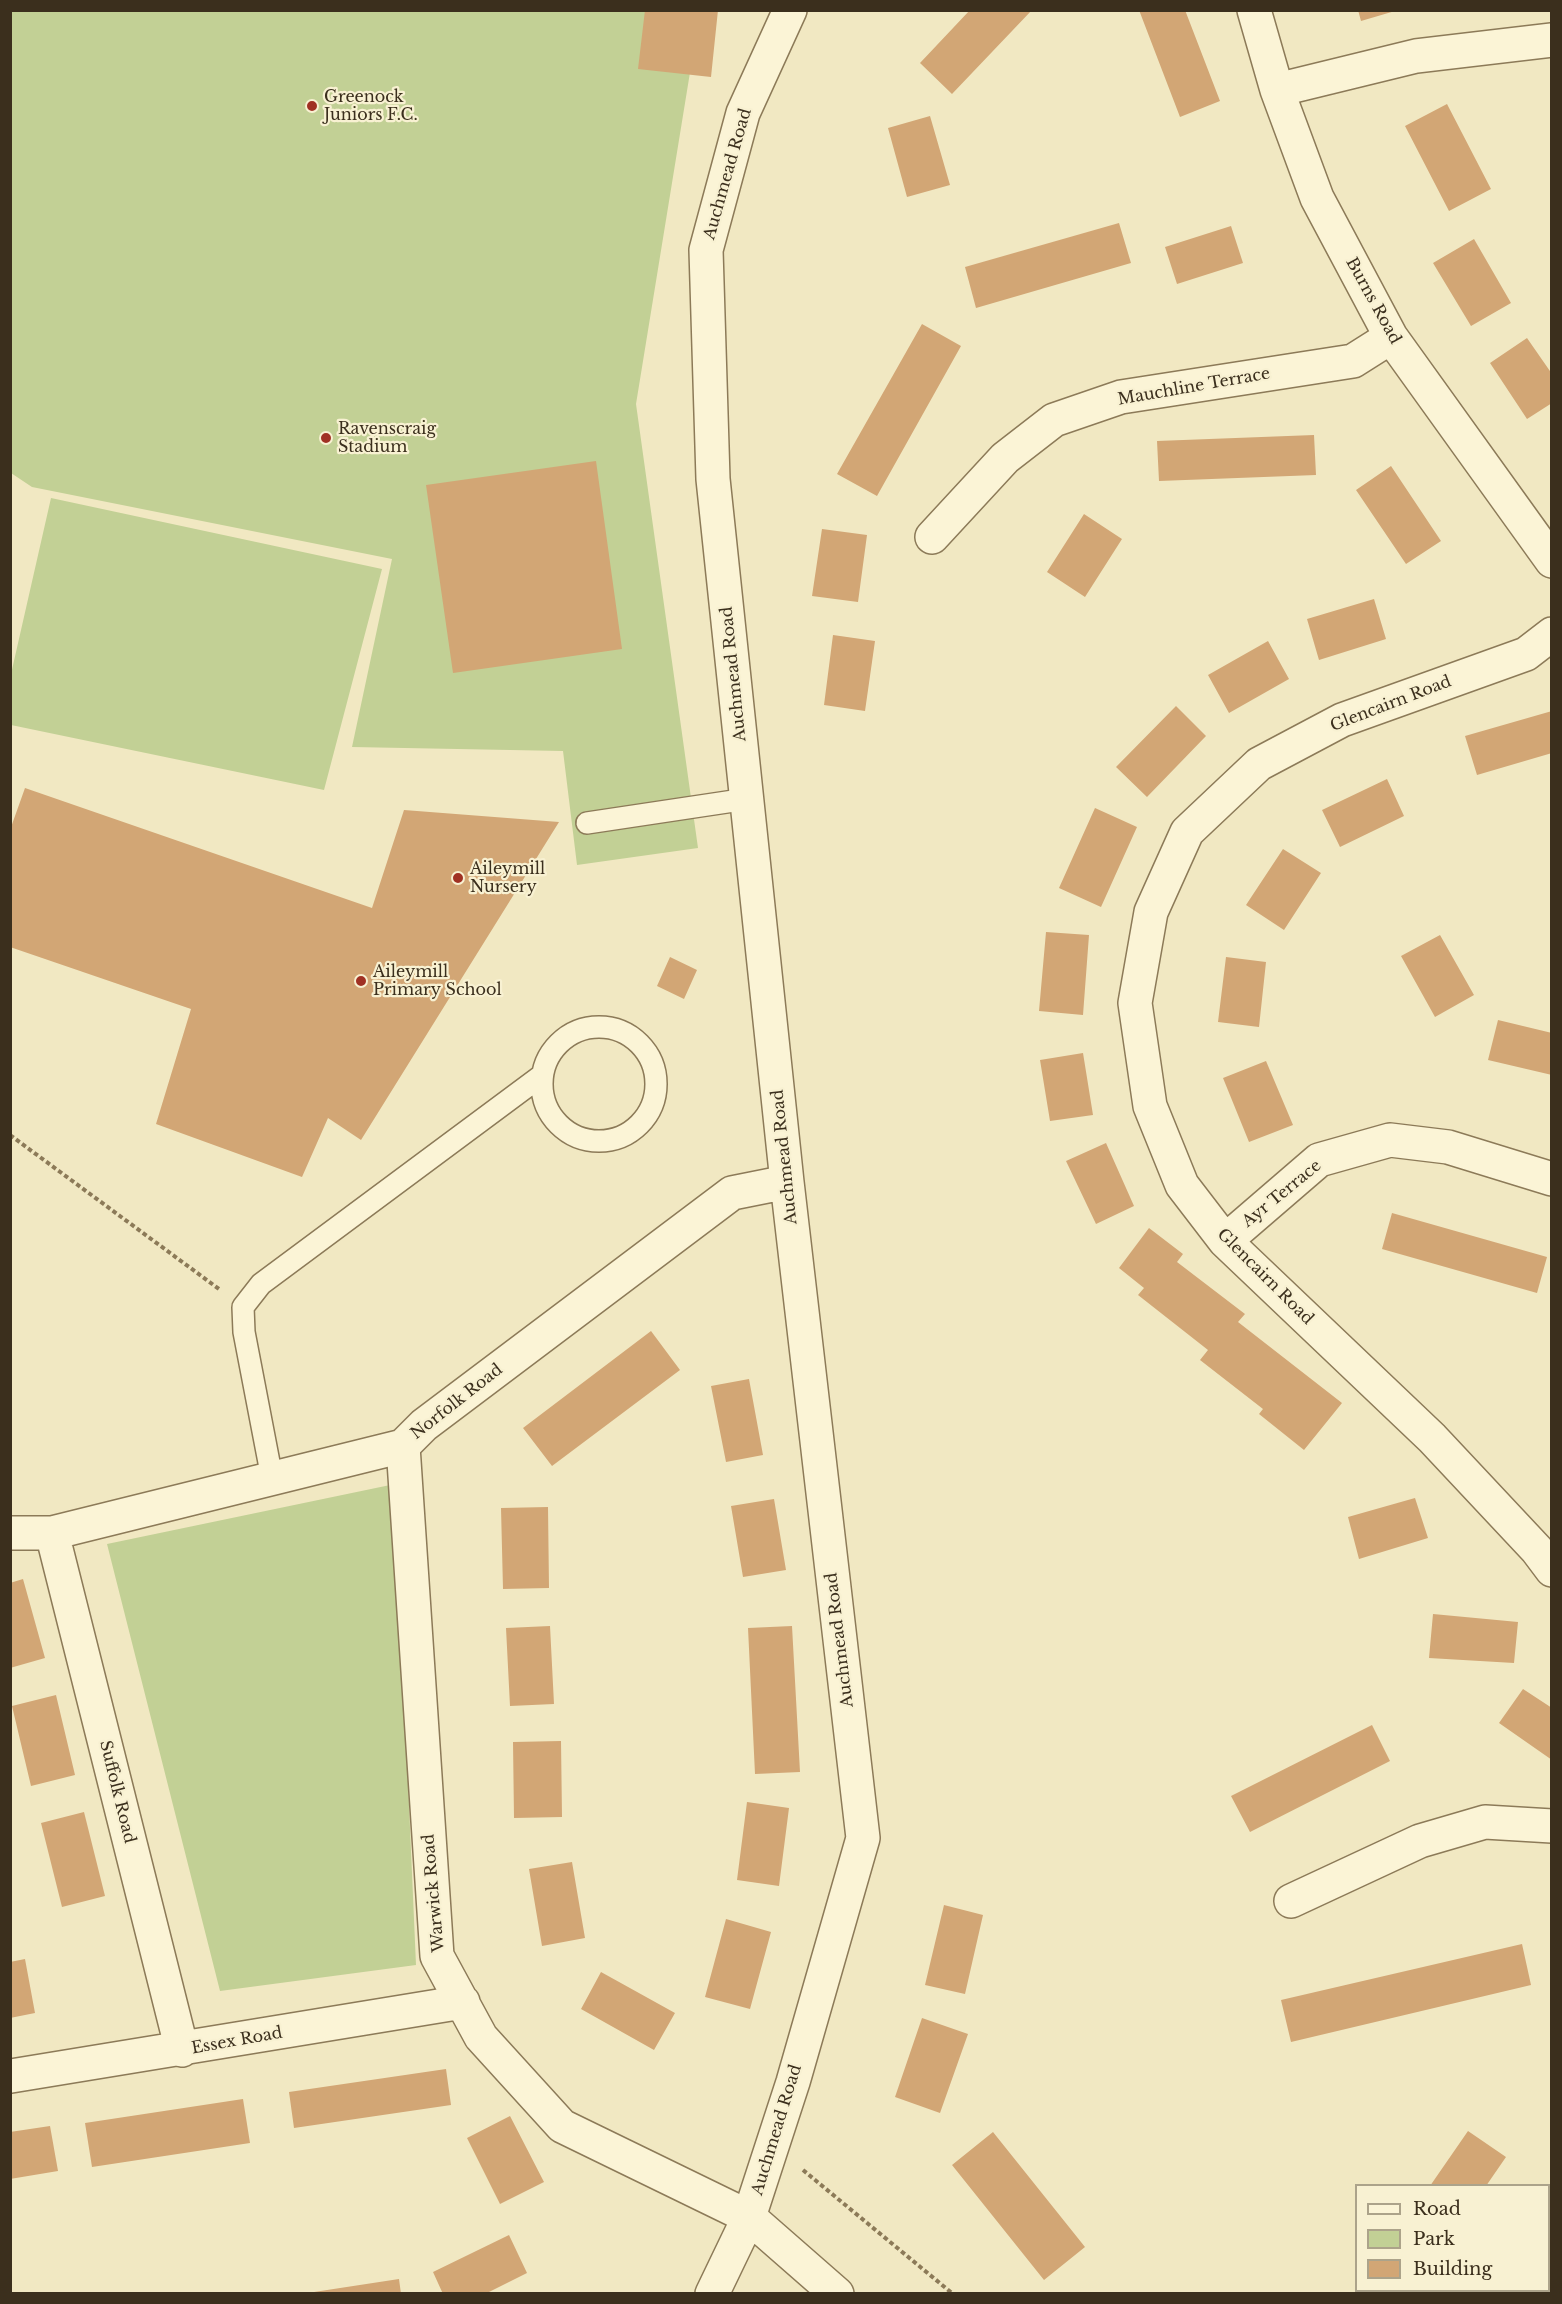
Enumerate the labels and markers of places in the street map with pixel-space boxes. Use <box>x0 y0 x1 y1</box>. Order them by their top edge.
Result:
place label: Greenock Juniors F.C. <box>324 87 418 125</box>
marker: Greenock Juniors F.C. <box>305 99 319 113</box>
place label: Ravenscraig Stadium <box>338 419 436 457</box>
marker: Ravenscraig Stadium <box>319 431 333 445</box>
place label: Aileymill Nursery <box>470 859 545 897</box>
marker: Aileymill Nursery <box>451 871 465 885</box>
place label: Aileymill Primary School <box>373 962 502 1000</box>
marker: Aileymill Primary School <box>354 974 368 988</box>

